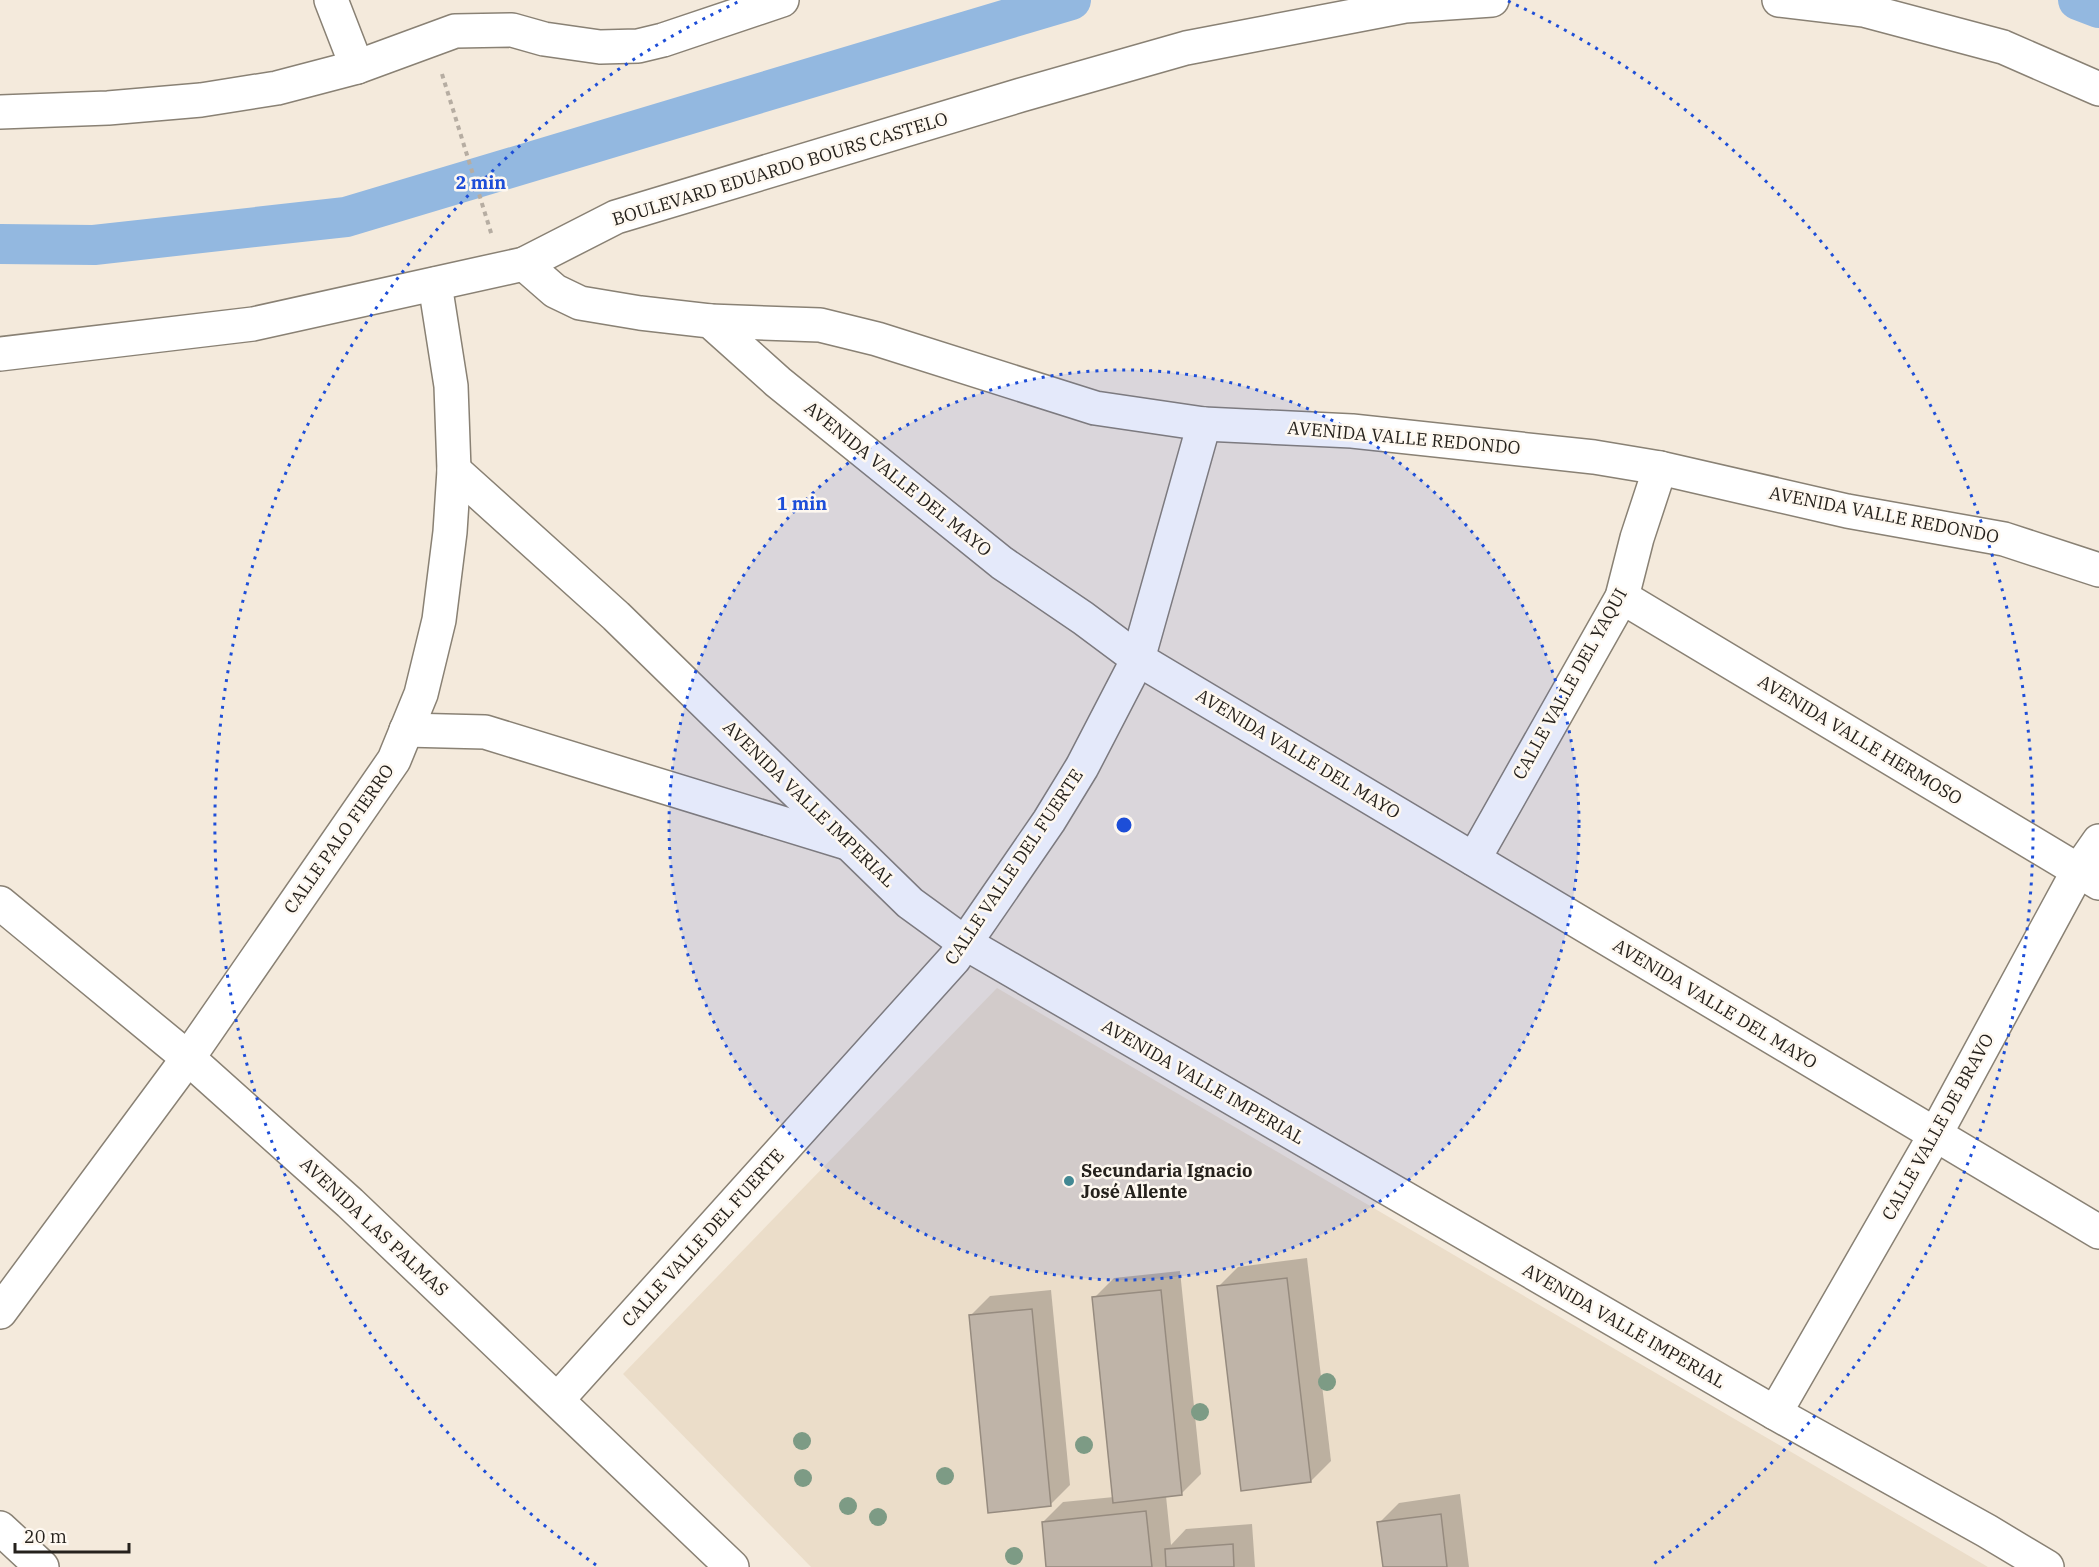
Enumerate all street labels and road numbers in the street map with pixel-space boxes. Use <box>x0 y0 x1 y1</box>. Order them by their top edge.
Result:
street label: BOULEVARD EDUARDO BOURS CASTELO <box>609 106 950 231</box>
street label: AVENIDA VALLE DEL MAYO <box>800 396 997 561</box>
street label: AVENIDA VALLE REDONDO <box>1287 416 1521 459</box>
street label: AVENIDA VALLE REDONDO <box>1767 481 2001 548</box>
street label: CALLE VALLE DEL YAQUI <box>1507 584 1632 783</box>
street label: AVENIDA VALLE HERMOSO <box>1754 669 1967 810</box>
street label: AVENIDA VALLE DEL MAYO <box>1192 683 1405 824</box>
street label: AVENIDA VALLE IMPERIAL <box>718 715 900 892</box>
street label: CALLE PALO FIERRO <box>278 760 399 918</box>
street label: CALLE VALLE DEL FUERTE <box>939 764 1088 969</box>
street label: AVENIDA VALLE DEL MAYO <box>1609 933 1822 1074</box>
street label: AVENIDA VALLE IMPERIAL <box>1098 1014 1309 1149</box>
street label: CALLE VALLE DE BRAVO <box>1877 1029 1999 1224</box>
street label: CALLE VALLE DEL FUERTE <box>617 1144 789 1331</box>
street label: AVENIDA LAS PALMAS <box>296 1152 453 1301</box>
street label: AVENIDA VALLE IMPERIAL <box>1519 1258 1730 1393</box>

